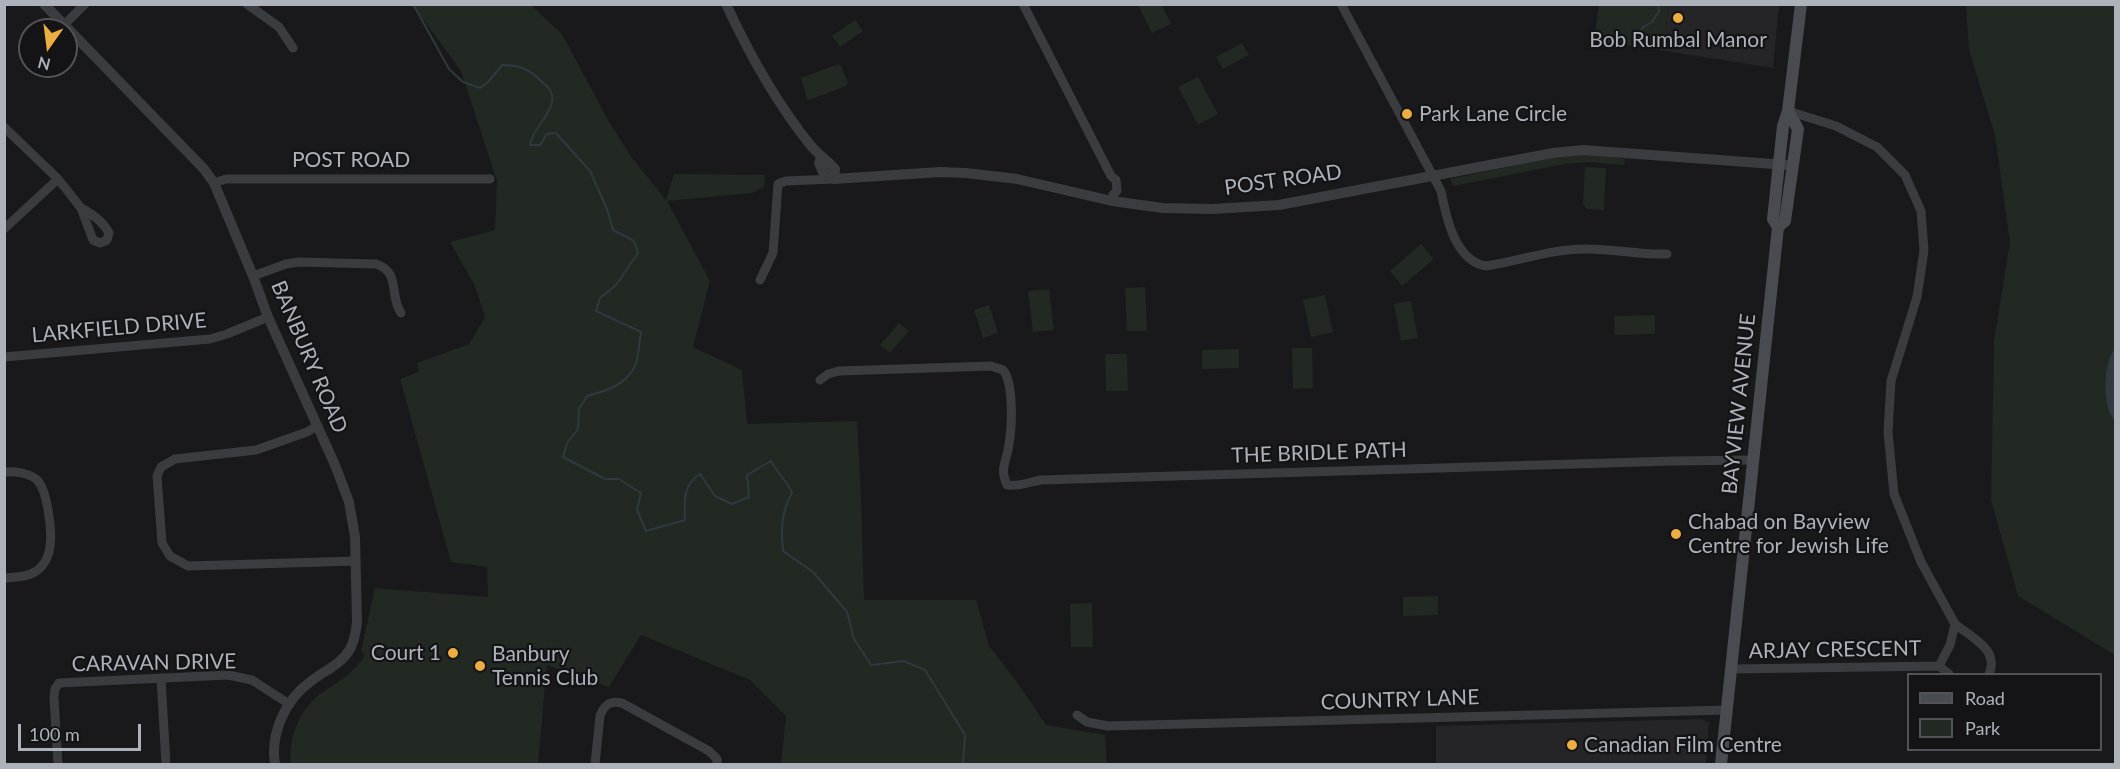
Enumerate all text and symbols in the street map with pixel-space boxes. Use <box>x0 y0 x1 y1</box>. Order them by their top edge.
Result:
marker: Bob Rumbal Manor <box>1671 11 1685 25</box>
north arrow <box>18 18 78 78</box>
place label: Bob Rumbal Manor <box>1589 27 1767 53</box>
text: N <box>36 53 52 75</box>
place label: Park Lane Circle <box>1419 101 1567 127</box>
marker: Park Lane Circle <box>1400 107 1414 121</box>
street label: POST ROAD <box>292 147 410 173</box>
street label: POST ROAD <box>1223 159 1343 201</box>
street label: BANBURY ROAD <box>265 277 353 437</box>
street label: LARKFIELD DRIVE <box>31 308 207 348</box>
street label: BAYVIEW AVENUE <box>1717 312 1761 496</box>
street label: THE BRIDLE PATH <box>1231 437 1407 469</box>
place label: Chabad on Bayview Centre for Jewish Life <box>1688 509 1889 559</box>
marker: Chabad on Bayview Centre for Jewish Life <box>1669 527 1683 541</box>
street label: ARJAY CRESCENT <box>1749 636 1921 664</box>
place label: Court 1 <box>371 640 441 666</box>
place label: Banbury Tennis Club <box>492 641 598 691</box>
marker: Court 1 <box>446 646 460 660</box>
street label: CARAVAN DRIVE <box>72 649 236 677</box>
marker: Banbury Tennis Club <box>473 659 487 673</box>
legend <box>1907 673 2102 751</box>
street label: COUNTRY LANE <box>1320 685 1480 715</box>
text: Road <box>1965 687 2005 709</box>
scale bar <box>21 712 144 750</box>
text: Park <box>1965 717 2000 739</box>
text: 100 m <box>29 723 80 745</box>
place label: Canadian Film Centre <box>1584 732 1782 758</box>
marker: Canadian Film Centre <box>1565 738 1579 752</box>

